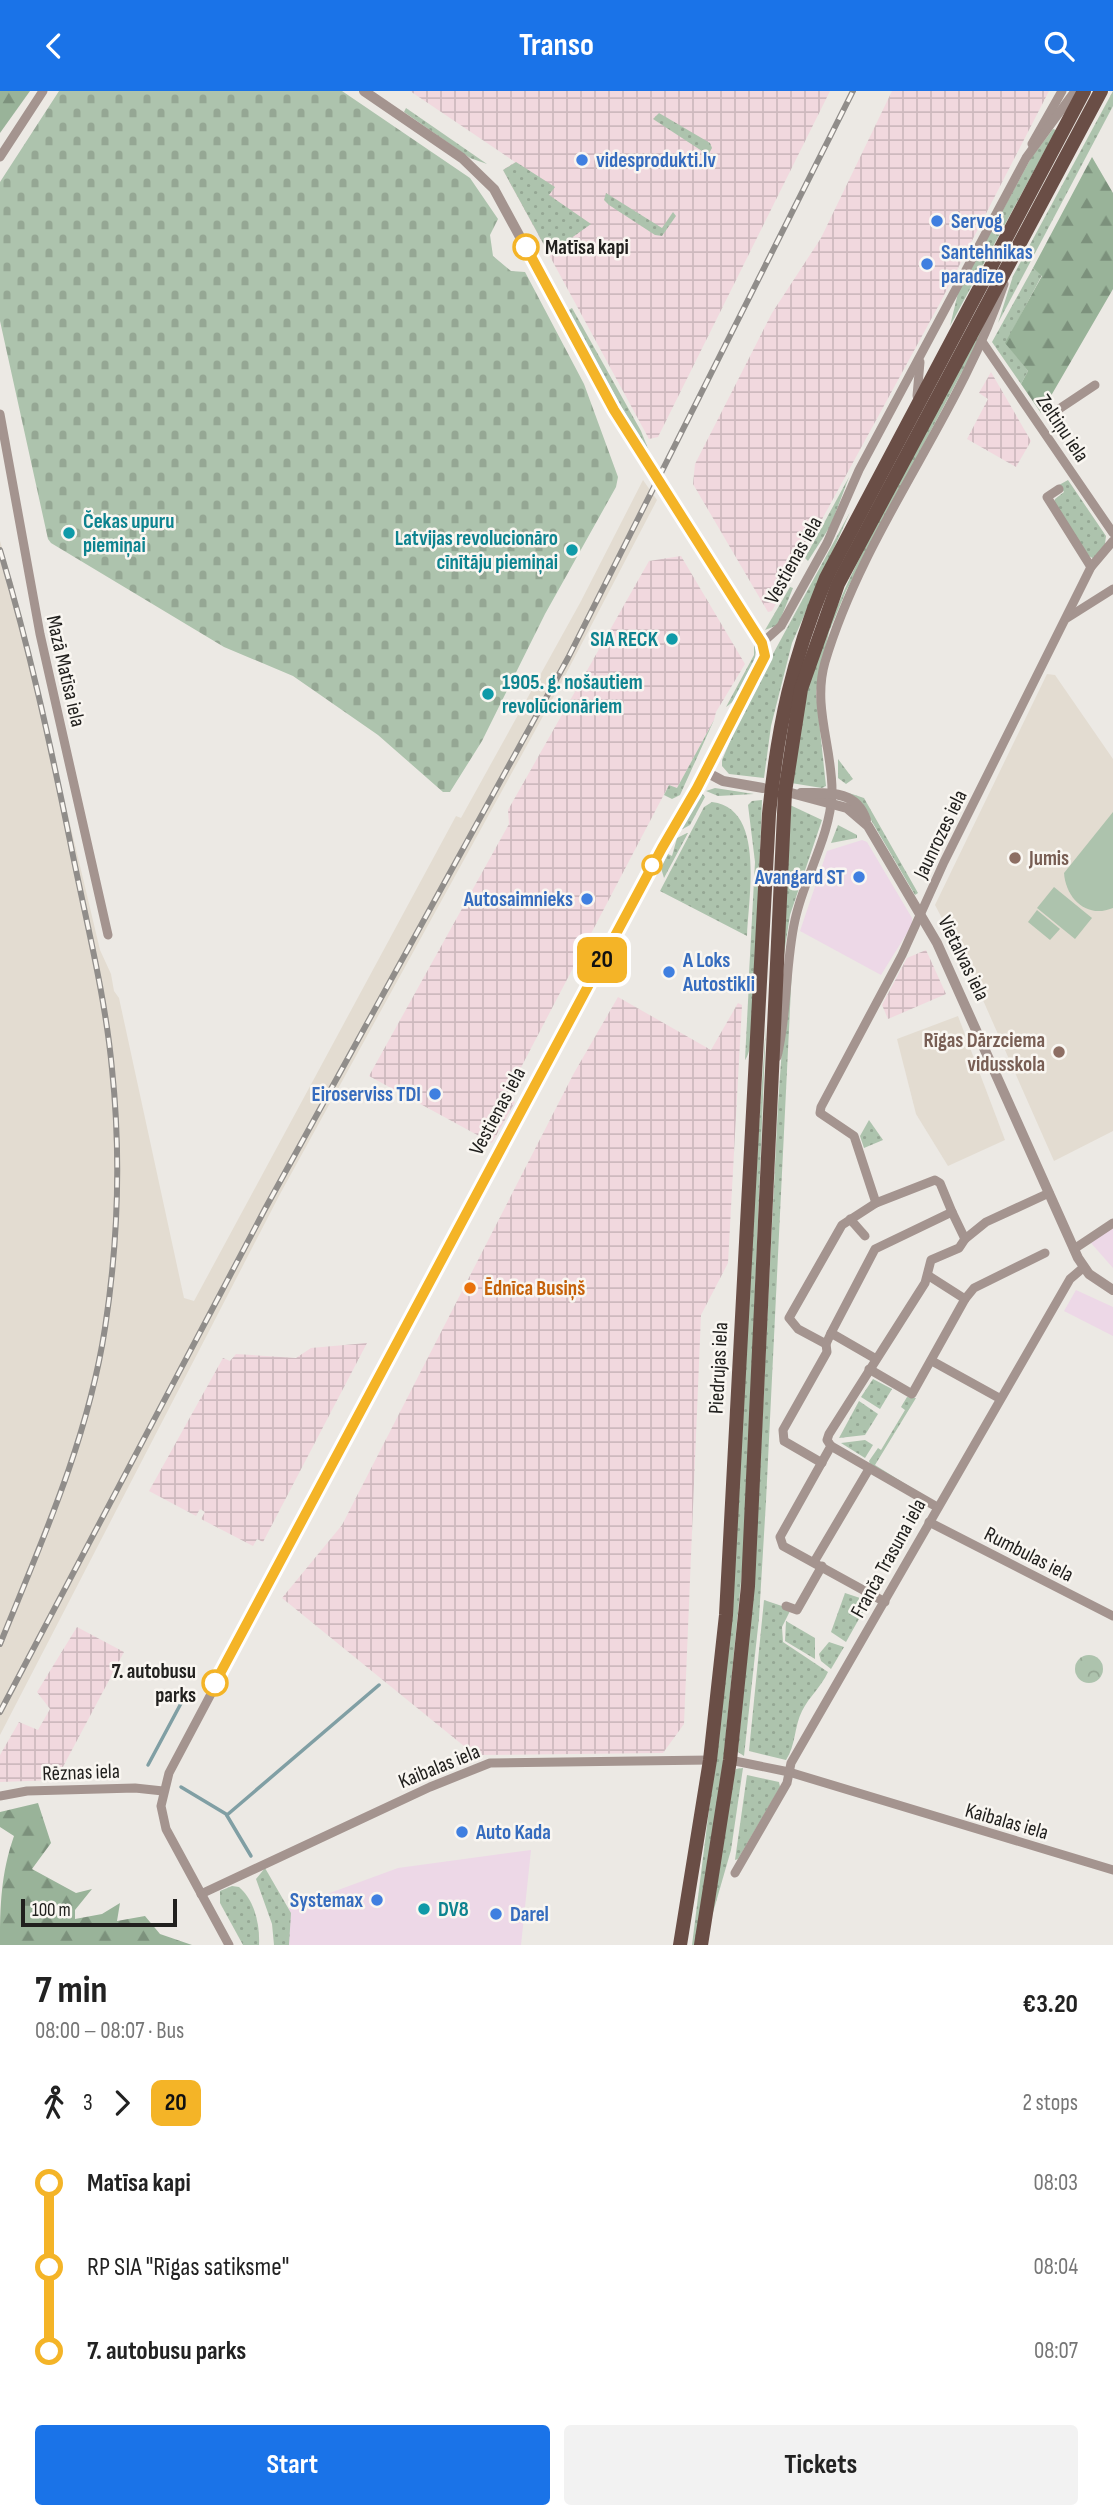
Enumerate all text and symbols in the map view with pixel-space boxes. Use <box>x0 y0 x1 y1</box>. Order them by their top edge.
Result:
text: Transo <box>519 26 594 65</box>
icon: back <box>35 27 73 65</box>
icon: search <box>1040 27 1078 65</box>
place label: videsprodukti.lv <box>596 148 716 173</box>
marker: videsprodukti.lv <box>574 152 590 168</box>
place label: Servog <box>951 209 1003 234</box>
marker: Servog <box>929 213 945 229</box>
marker: Matīsa kapi <box>513 234 539 260</box>
place label: Matīsa kapi <box>545 235 629 260</box>
place label: Santehnikas paradīze <box>941 240 1033 289</box>
marker: Santehnikas paradīze <box>919 256 935 272</box>
street label: Zeltiņu iela <box>1031 390 1094 467</box>
place label: Čekas upuru piemiņai <box>83 509 174 558</box>
street label: Vestienas iela <box>759 512 828 608</box>
marker: Čekas upuru piemiņai <box>61 525 77 541</box>
place label: Latvijas revolucionāro cīnītāju piemiņai <box>395 526 558 575</box>
marker: Latvijas revolucionāro cīnītāju piemiņai <box>564 542 580 558</box>
street label: Mazā Matīsa iela <box>41 613 90 729</box>
place label: SIA RECK <box>590 627 659 652</box>
marker: SIA RECK <box>664 631 680 647</box>
place label: 1905. g. nošautiem revolūcionāriem <box>502 670 643 719</box>
marker: 1905. g. nošautiem revolūcionāriem <box>480 686 496 702</box>
street label: Jaunrozes iela <box>908 786 973 883</box>
place label: Jumis <box>1028 846 1069 871</box>
marker: Jumis <box>1007 850 1023 866</box>
unlabelled marker <box>642 855 662 875</box>
place label: Avangard ST <box>754 865 845 890</box>
marker: Avangard ST <box>851 869 867 885</box>
place label: Autosaimnieks <box>463 887 573 912</box>
marker: Autosaimnieks <box>579 891 595 907</box>
street label: Vietalvas iela <box>932 912 995 1005</box>
line badge: 20 <box>570 937 634 983</box>
text: 20 <box>591 945 613 974</box>
place label: A Loks Autostikli <box>682 948 755 997</box>
marker: A Loks Autostikli <box>661 964 677 980</box>
place label: Rīgas Dārzciema vidusskola <box>924 1028 1045 1077</box>
marker: Rīgas Dārzciema vidusskola <box>1051 1044 1067 1060</box>
street label: Vestienas iela <box>464 1063 531 1159</box>
place label: Eiroserviss TDI <box>312 1082 421 1107</box>
marker: Eiroserviss TDI <box>427 1086 443 1102</box>
place label: Ēdnīca Busiņš <box>484 1276 585 1301</box>
marker: Ēdnīca Busiņš <box>462 1280 478 1296</box>
street label: Piedrujas iela <box>704 1322 733 1415</box>
street label: Franča Trasuna iela <box>845 1494 931 1622</box>
street label: Rumbulas iela <box>980 1521 1078 1588</box>
place label: 7. autobusu parks <box>111 1659 196 1708</box>
marker: 7. autobusu parks <box>202 1670 228 1696</box>
street label: Kaibalas iela <box>395 1739 483 1794</box>
street label: Rēznas iela <box>42 1759 120 1786</box>
street label: Kaibalas iela <box>962 1798 1051 1845</box>
place label: Auto Kada <box>475 1820 551 1845</box>
marker: Auto Kada <box>454 1824 470 1840</box>
place label: Systemax <box>290 1888 363 1913</box>
marker: Systemax <box>369 1892 385 1908</box>
scale bar <box>21 1896 177 1928</box>
place label: DV8 <box>438 1897 469 1922</box>
text: 100 m <box>32 1899 71 1922</box>
marker: DV8 <box>416 1901 432 1917</box>
place label: Darel <box>510 1902 549 1927</box>
marker: Darel <box>488 1906 504 1922</box>
text: 7 min <box>35 1968 107 2013</box>
text: €3.20 <box>1022 1989 1078 2020</box>
text: 08:00 – 08:07 · Bus <box>35 2017 184 2045</box>
icon: walk <box>35 2084 73 2122</box>
icon: forward <box>103 2084 141 2122</box>
text: 20 <box>165 2088 187 2117</box>
text: 3 <box>83 2089 93 2117</box>
text: 2 stops <box>1022 2089 1078 2117</box>
text: Matīsa kapi <box>87 2168 191 2199</box>
text: 08:03 <box>1033 2169 1078 2197</box>
text: RP SIA "Rīgas satiksme" <box>87 2252 289 2283</box>
text: 08:04 <box>1033 2253 1078 2281</box>
text: 7. autobusu parks <box>87 2336 246 2367</box>
text: 08:07 <box>1034 2337 1078 2365</box>
button: Start <box>35 2425 550 2505</box>
button: Tickets <box>564 2425 1078 2505</box>

